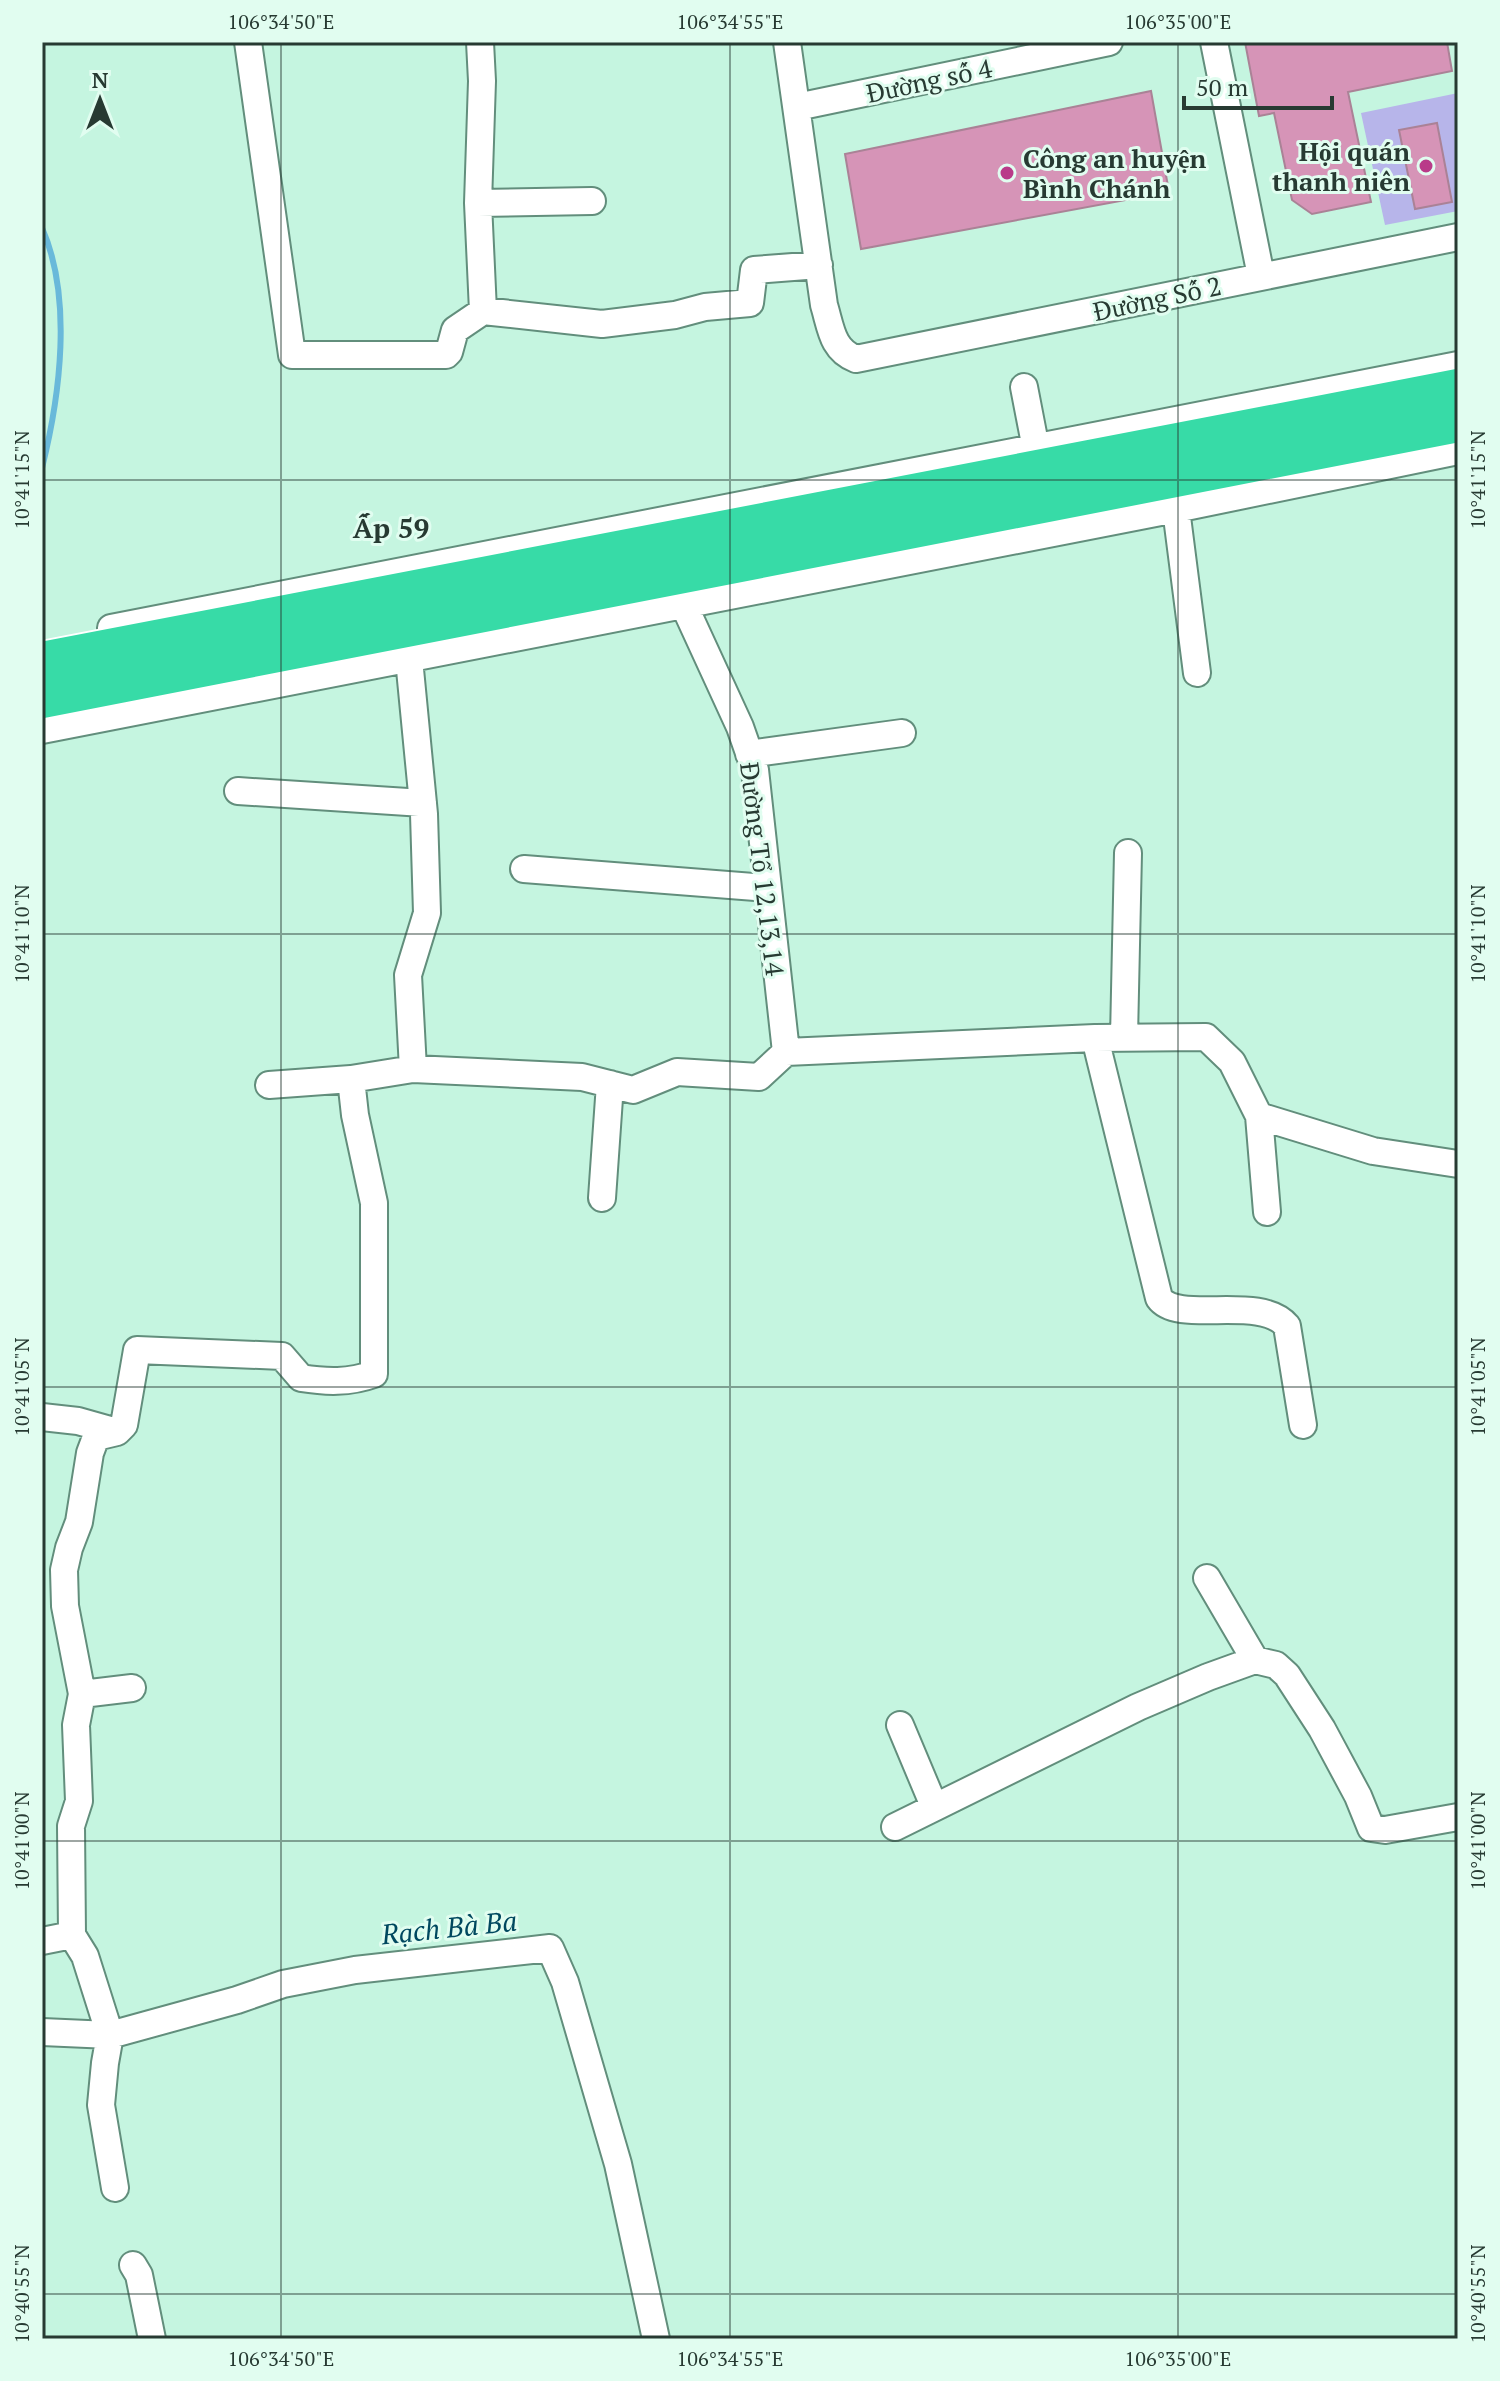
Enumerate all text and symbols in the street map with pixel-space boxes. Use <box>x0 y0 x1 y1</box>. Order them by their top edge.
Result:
text: 106°34'50"E <box>228 8 334 35</box>
text: 106°34'55"E <box>677 8 783 35</box>
text: 106°35'00"E <box>1125 8 1231 35</box>
street label: Đường số 4 <box>863 50 995 110</box>
north arrow <box>60 60 140 140</box>
scale bar <box>1184 60 1332 110</box>
text: N <box>92 65 109 94</box>
text: 50 m <box>1196 71 1248 103</box>
place label: Hội quán thanh niên <box>1272 134 1410 198</box>
place label: Công an huyện Bình Chánh <box>1023 141 1207 205</box>
marker: Hội quán thanh niên <box>1417 157 1435 175</box>
marker: Công an huyện Bình Chánh <box>998 164 1016 182</box>
street label: Đường Số 2 <box>1090 268 1224 328</box>
text: 10°41'15"N <box>8 430 35 530</box>
text: 10°41'15"N <box>1464 430 1491 530</box>
district label: Ấp 59 <box>353 509 429 546</box>
street label: Đường Tổ 12,13,14 <box>733 760 793 978</box>
text: 10°41'10"N <box>8 884 35 984</box>
text: 10°41'10"N <box>1464 884 1491 984</box>
text: 10°41'05"N <box>8 1337 35 1437</box>
text: 10°41'05"N <box>1464 1337 1491 1437</box>
text: 10°41'00"N <box>8 1791 35 1891</box>
text: 10°41'00"N <box>1464 1791 1491 1891</box>
water label: Rạch Bà Ba <box>378 1901 519 1953</box>
text: 10°40'55"N <box>8 2244 35 2344</box>
text: 10°40'55"N <box>1464 2244 1491 2344</box>
text: 106°34'50"E <box>228 2345 334 2372</box>
text: 106°34'55"E <box>677 2345 783 2372</box>
text: 106°35'00"E <box>1125 2345 1231 2372</box>

